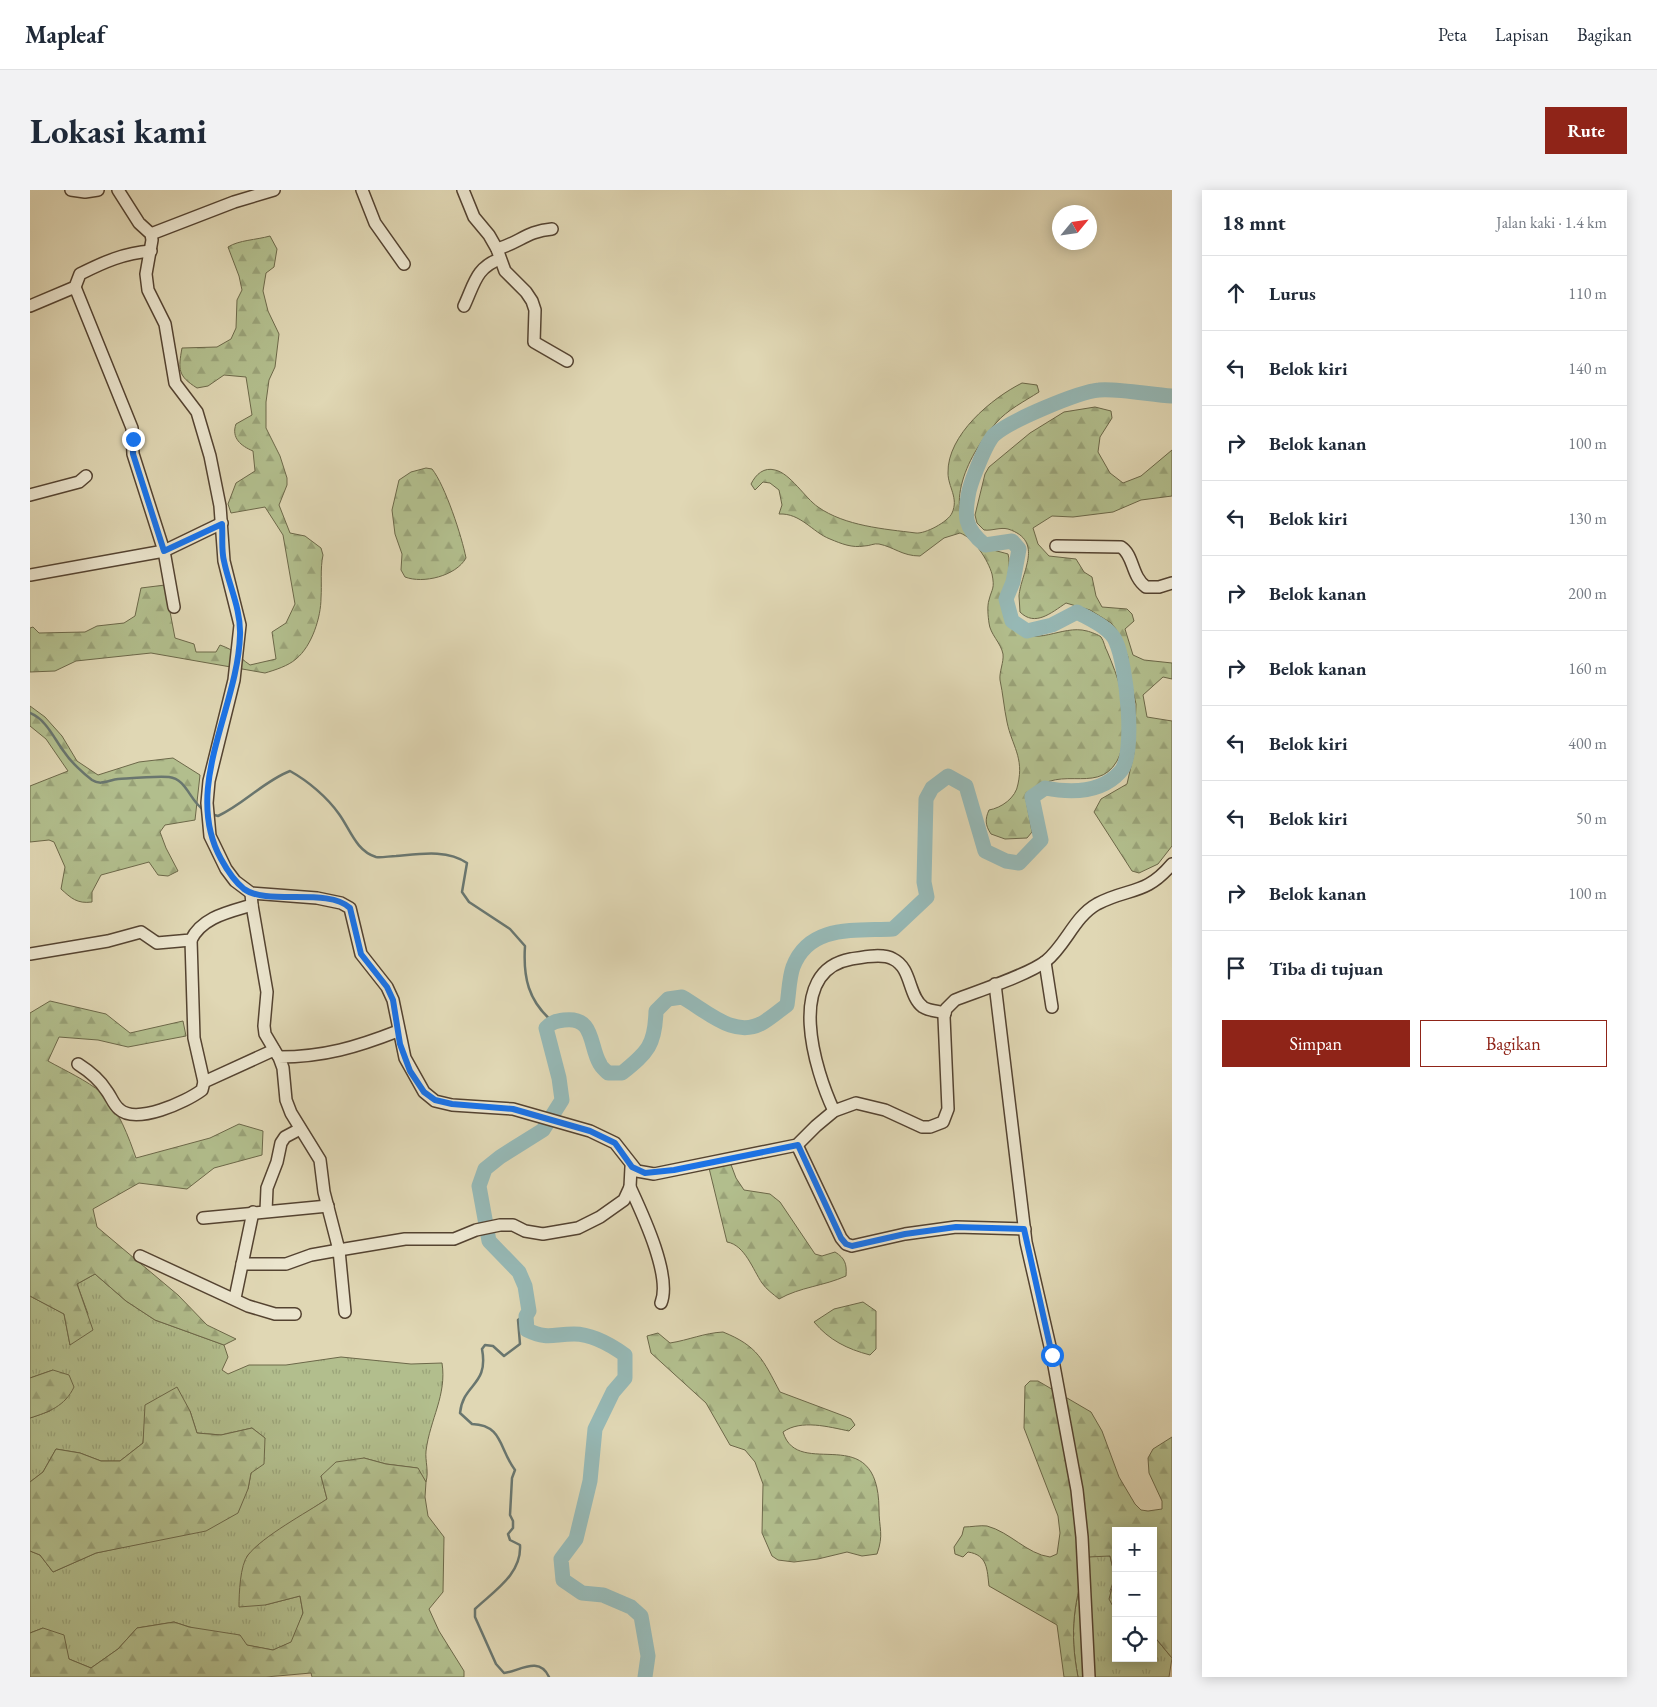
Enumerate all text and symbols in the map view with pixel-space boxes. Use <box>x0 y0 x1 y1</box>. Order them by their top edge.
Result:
text: Mapleaf <box>25 19 106 50</box>
text: Peta <box>1438 23 1467 46</box>
text: Lapisan <box>1495 23 1549 46</box>
text: Bagikan <box>1577 23 1632 46</box>
button: Rute <box>1545 107 1627 154</box>
text: Lokasi kami <box>30 108 207 153</box>
north arrow <box>1052 205 1097 250</box>
text: 18 mnt <box>1222 209 1286 236</box>
text: Jalan kaki · 1.4 km <box>1496 212 1607 233</box>
icon: ahead <box>1222 279 1250 307</box>
text: Lurus <box>1269 281 1316 306</box>
text: 110 m <box>1568 283 1607 304</box>
icon: left <box>1222 354 1250 382</box>
text: Belok kiri <box>1269 356 1348 381</box>
text: 140 m <box>1568 358 1607 379</box>
route end <box>122 428 145 451</box>
icon: right <box>1222 429 1250 457</box>
text: Belok kanan <box>1269 431 1367 456</box>
text: 100 m <box>1568 433 1607 454</box>
icon: left <box>1222 504 1250 532</box>
text: Belok kiri <box>1269 506 1348 531</box>
text: 130 m <box>1568 508 1607 529</box>
icon: right <box>1222 579 1250 607</box>
text: Belok kanan <box>1269 581 1367 606</box>
text: 200 m <box>1568 583 1607 604</box>
icon: right <box>1222 654 1250 682</box>
text: Belok kanan <box>1269 656 1367 681</box>
text: 160 m <box>1568 658 1607 679</box>
icon: left <box>1222 729 1250 757</box>
text: Belok kiri <box>1269 731 1348 756</box>
text: 400 m <box>1568 733 1607 754</box>
icon: left <box>1222 804 1250 832</box>
text: Belok kiri <box>1269 806 1348 831</box>
text: 50 m <box>1576 808 1607 829</box>
icon: right <box>1222 879 1250 907</box>
text: Belok kanan <box>1269 881 1367 906</box>
text: 100 m <box>1568 883 1607 904</box>
icon: arrive <box>1222 954 1250 982</box>
text: Tiba di tujuan <box>1269 956 1383 981</box>
button: Simpan <box>1222 1020 1410 1067</box>
button: Bagikan <box>1420 1020 1607 1067</box>
route start <box>1041 1344 1064 1367</box>
map controls <box>1112 1527 1157 1662</box>
button: + <box>1112 1527 1157 1572</box>
button: − <box>1112 1572 1157 1617</box>
button: locate <box>1112 1617 1157 1662</box>

